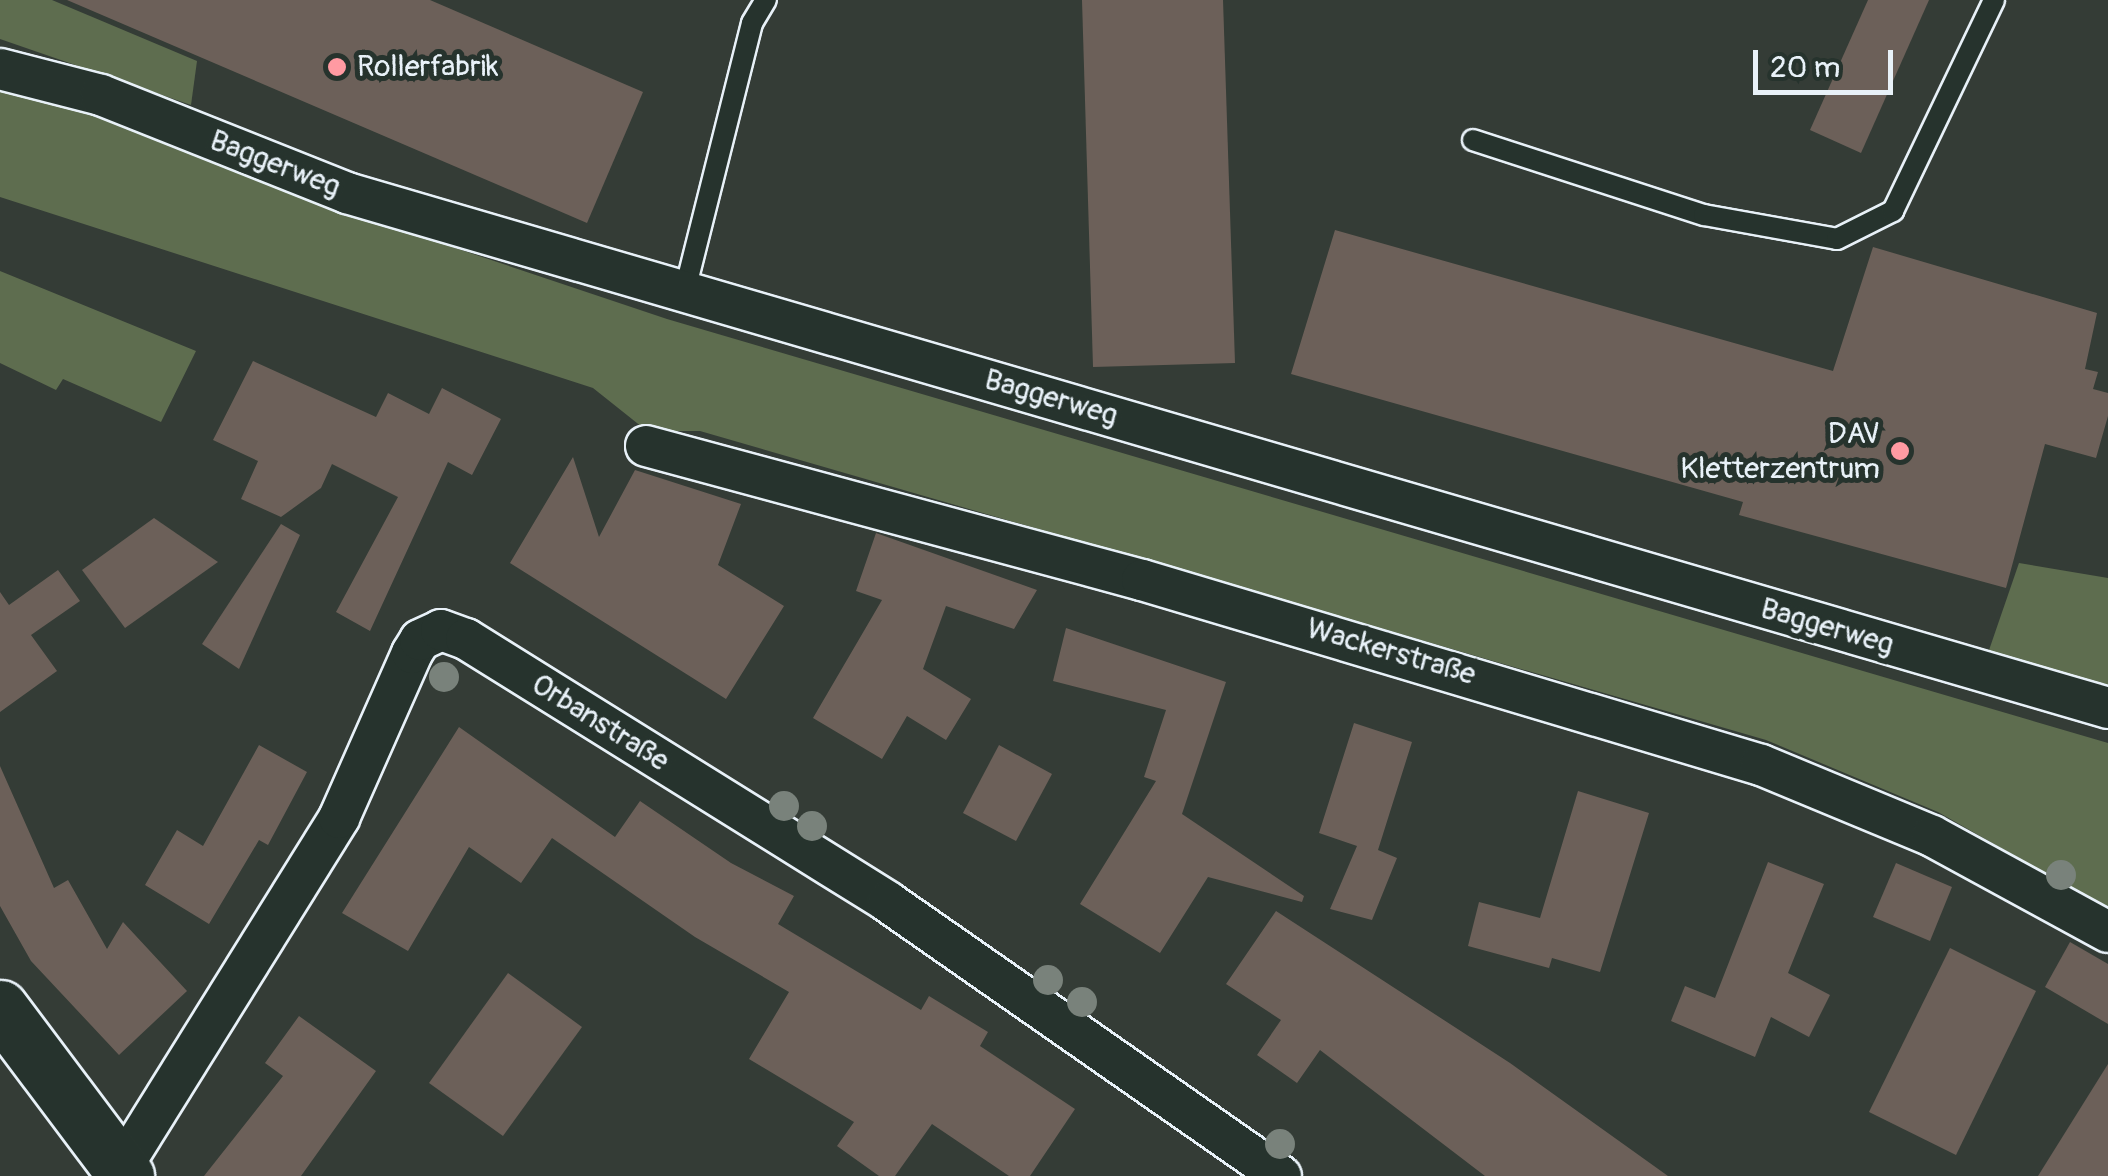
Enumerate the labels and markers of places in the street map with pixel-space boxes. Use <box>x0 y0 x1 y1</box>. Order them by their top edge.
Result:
place label: Rollerfabrik <box>357 49 498 85</box>
marker: Rollerfabrik <box>326 56 348 78</box>
place label: DAV Kletterzentrum <box>1680 416 1880 486</box>
marker: DAV Kletterzentrum <box>1889 440 1911 462</box>

